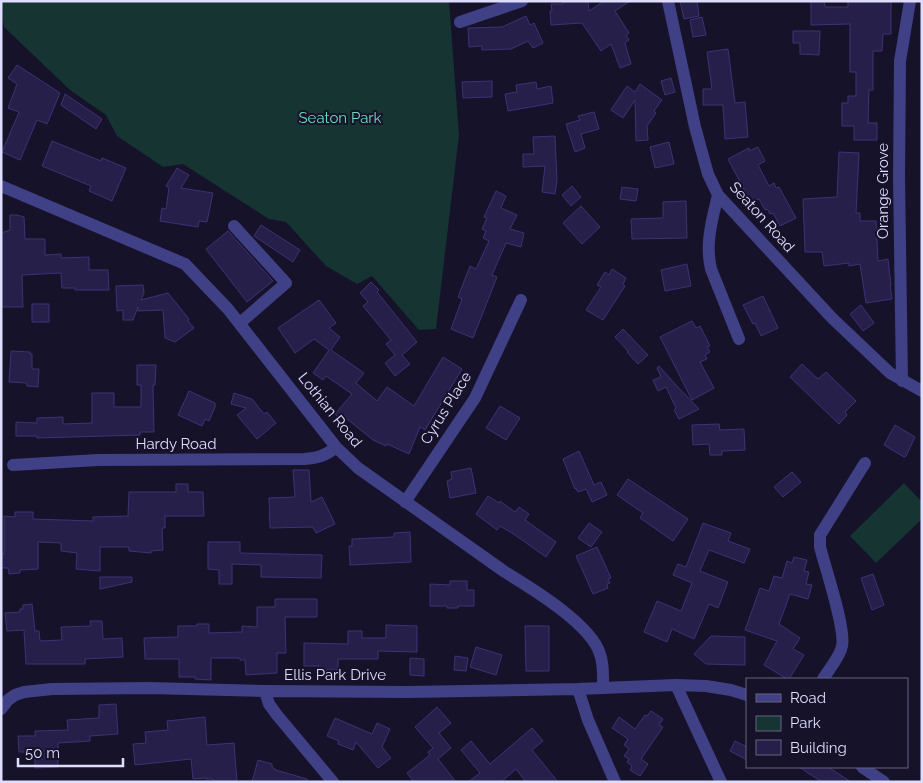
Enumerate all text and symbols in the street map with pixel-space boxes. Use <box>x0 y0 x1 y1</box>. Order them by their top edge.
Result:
park label: Seaton Park <box>298 109 382 127</box>
street label: Orange Grove <box>874 143 892 239</box>
street label: Seaton Road <box>726 178 798 256</box>
street label: Cyrus Place <box>417 368 476 448</box>
street label: Lothian Road <box>294 369 366 451</box>
street label: Hardy Road <box>135 435 217 453</box>
street label: Ellis Park Drive <box>284 666 386 684</box>
legend <box>746 678 908 768</box>
text: Road <box>790 689 826 707</box>
text: Park <box>790 714 821 732</box>
scale bar <box>18 736 122 768</box>
text: Building <box>790 739 847 757</box>
text: 50 m <box>25 744 60 762</box>

